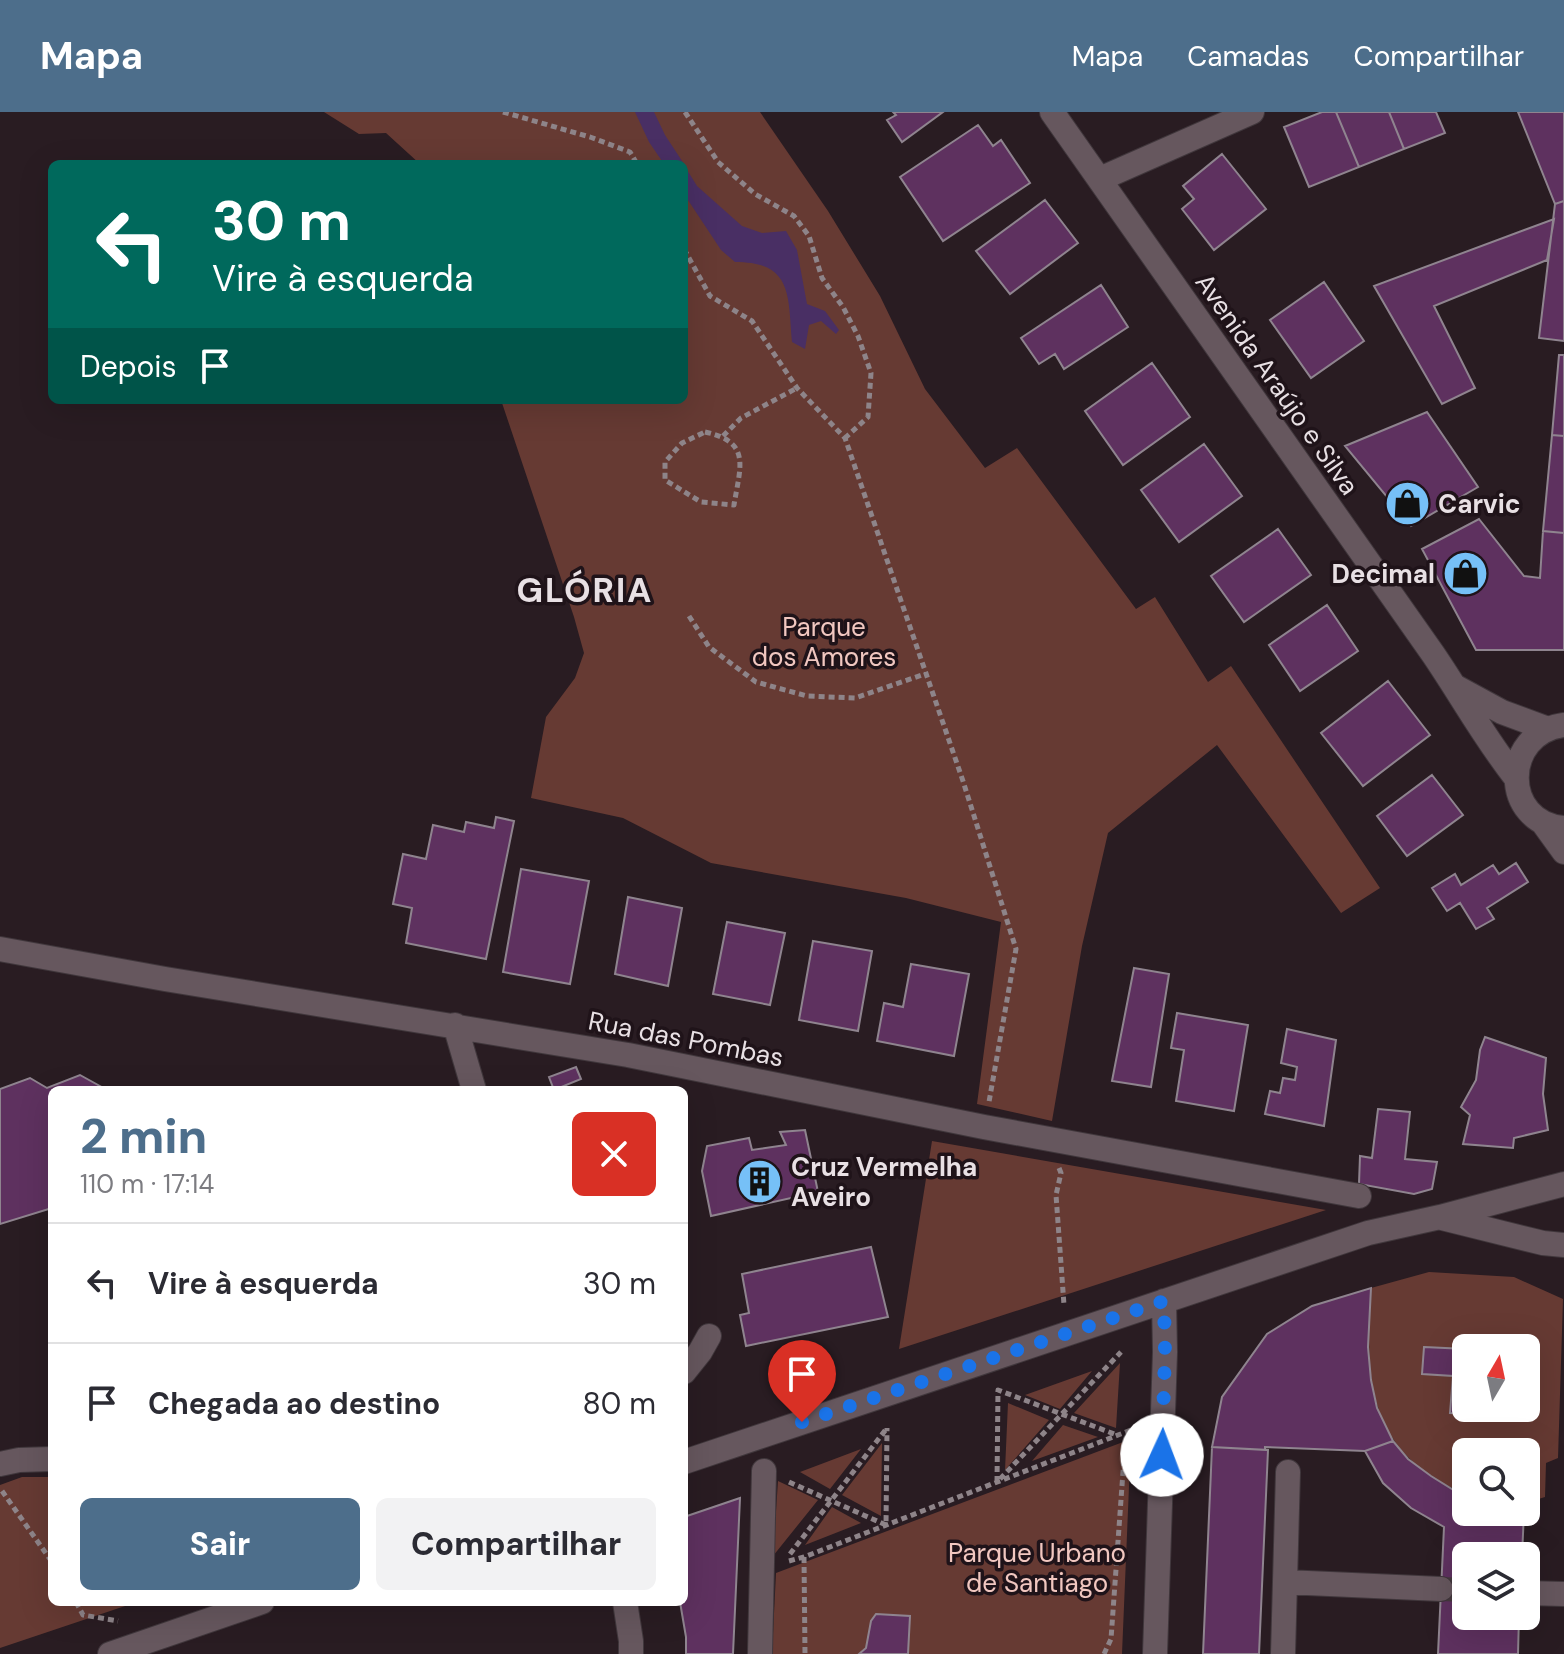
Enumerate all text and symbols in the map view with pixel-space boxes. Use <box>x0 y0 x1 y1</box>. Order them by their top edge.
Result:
text: Mapa <box>40 31 143 81</box>
text: Mapa <box>1072 38 1143 75</box>
text: Camadas <box>1187 38 1310 75</box>
text: Compartilhar <box>1354 38 1524 75</box>
text: 30 m <box>212 184 351 257</box>
icon: left <box>80 192 184 296</box>
text: Vire à esquerda <box>212 255 474 302</box>
street label: Avenida Araújo e Silva <box>1188 267 1366 501</box>
icon: arrive <box>193 344 237 388</box>
text: Depois <box>80 347 177 386</box>
shop icon: Carvic <box>1383 480 1431 528</box>
place label: Carvic <box>1438 487 1521 521</box>
shop icon: Decimal <box>1442 550 1490 598</box>
place label: Decimal <box>1331 557 1435 591</box>
district label: GLÓRIA <box>517 568 653 613</box>
park label: Parque dos Amores <box>752 610 896 674</box>
street label: Rua das Pombas <box>585 1003 787 1075</box>
text: 2 min <box>80 1105 207 1168</box>
button: close <box>572 1112 656 1196</box>
place label: Cruz Vermelha Aveiro <box>791 1150 977 1214</box>
building icon: Cruz Vermelha Aveiro <box>736 1158 784 1206</box>
text: 110 m · 17:14 <box>80 1167 214 1201</box>
icon: left <box>80 1261 124 1305</box>
text: Vire à esquerda <box>148 1264 379 1303</box>
text: 30 m <box>583 1264 656 1303</box>
north arrow <box>1452 1334 1540 1422</box>
map controls <box>1452 1334 1540 1630</box>
pin <box>768 1340 836 1422</box>
icon: arrive <box>780 1352 824 1396</box>
icon: arrive <box>80 1381 124 1425</box>
text: Chegada ao destino <box>148 1384 440 1423</box>
text: 80 m <box>583 1384 656 1423</box>
position arrow <box>1120 1413 1204 1497</box>
button: search <box>1452 1438 1540 1526</box>
button: Sair <box>80 1498 360 1590</box>
button: Compartilhar <box>376 1498 656 1590</box>
park label: Parque Urbano de Santiago <box>948 1536 1126 1600</box>
button: layers <box>1452 1542 1540 1630</box>

